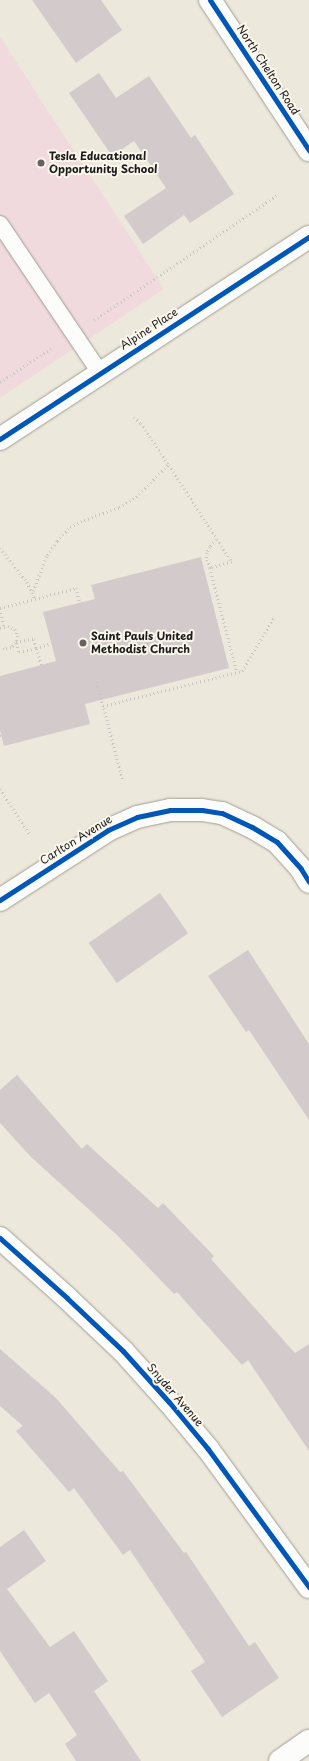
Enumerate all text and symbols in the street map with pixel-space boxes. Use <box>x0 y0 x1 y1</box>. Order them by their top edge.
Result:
street label: North Chelton Road <box>234 22 302 118</box>
place label: Tesla Educational Opportunity School <box>49 150 158 176</box>
marker: Tesla Educational Opportunity School <box>36 158 46 168</box>
street label: Alpine Place <box>118 306 180 352</box>
place label: Saint Pauls United Methodist Church <box>91 630 194 656</box>
marker: Saint Pauls United Methodist Church <box>78 638 88 648</box>
street label: Carlton Avenue <box>38 813 114 867</box>
street label: Snyder Avenue <box>144 1361 206 1429</box>

